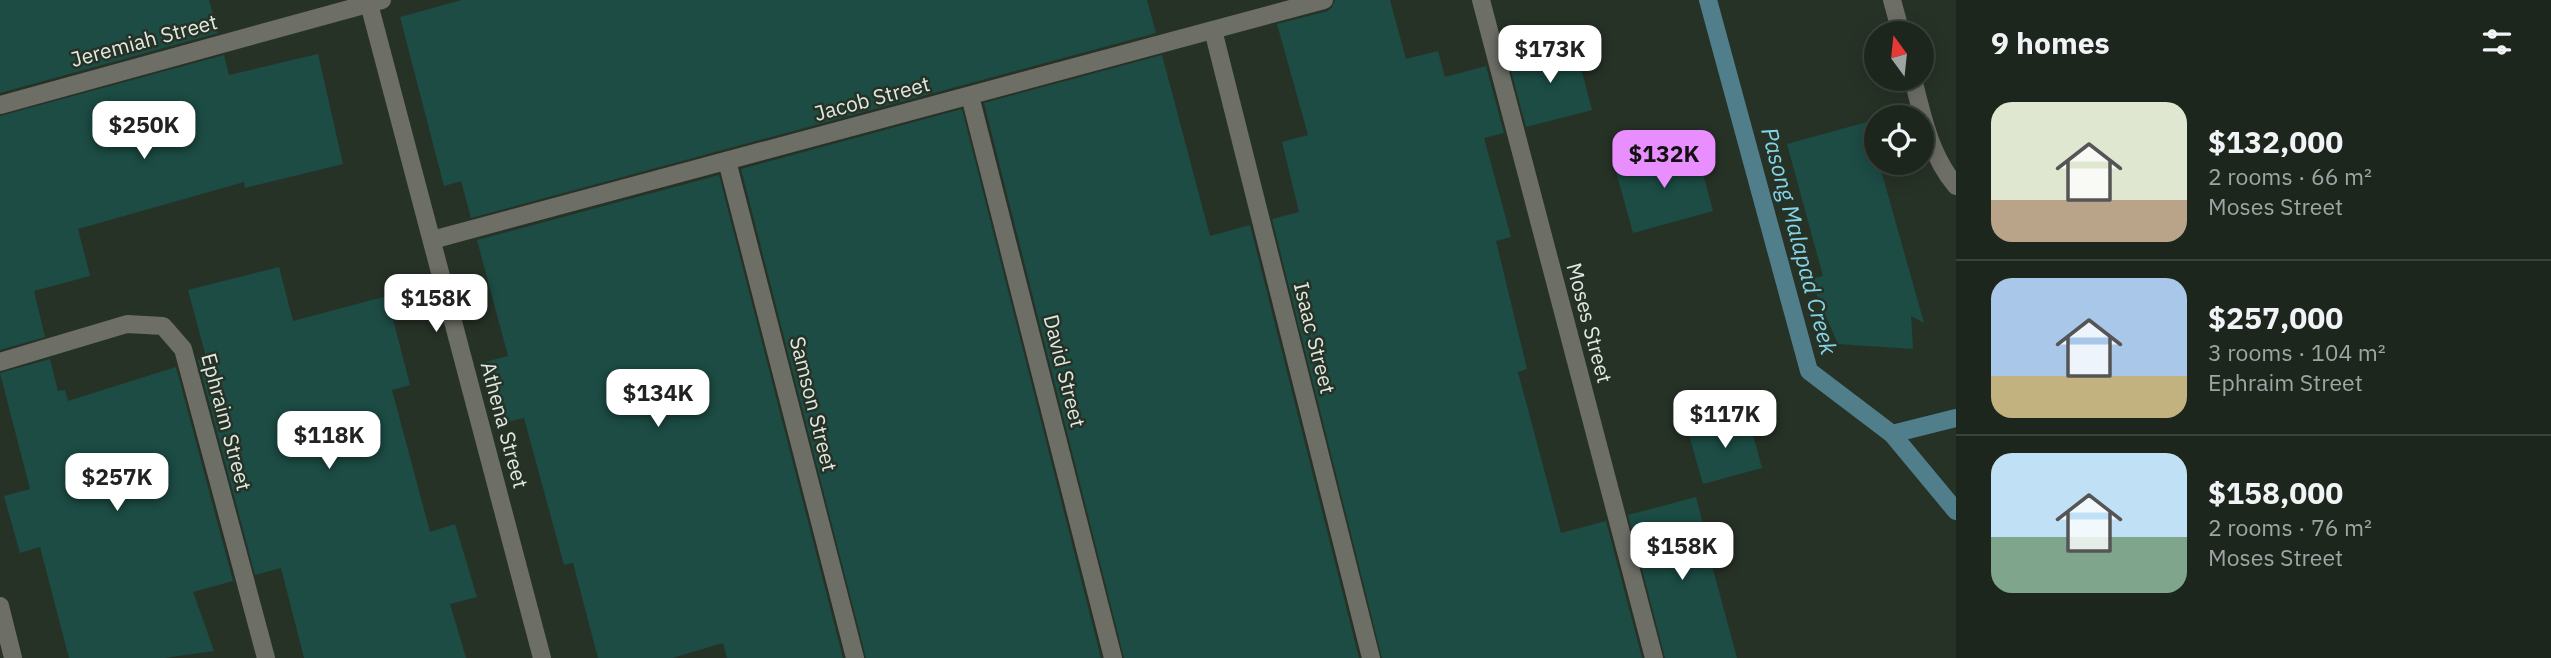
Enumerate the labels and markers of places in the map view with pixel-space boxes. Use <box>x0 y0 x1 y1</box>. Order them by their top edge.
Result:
pin: $173K <box>1501 25 1599 85</box>
pin: $250K <box>95 102 193 161</box>
pin: $132K <box>1615 130 1713 190</box>
pin: $158K <box>387 274 485 334</box>
pin: $134K <box>609 370 707 429</box>
pin: $117K <box>1676 391 1774 450</box>
pin: $118K <box>280 412 378 471</box>
pin: $257K <box>68 454 166 513</box>
pin: $158K <box>1633 522 1731 582</box>

